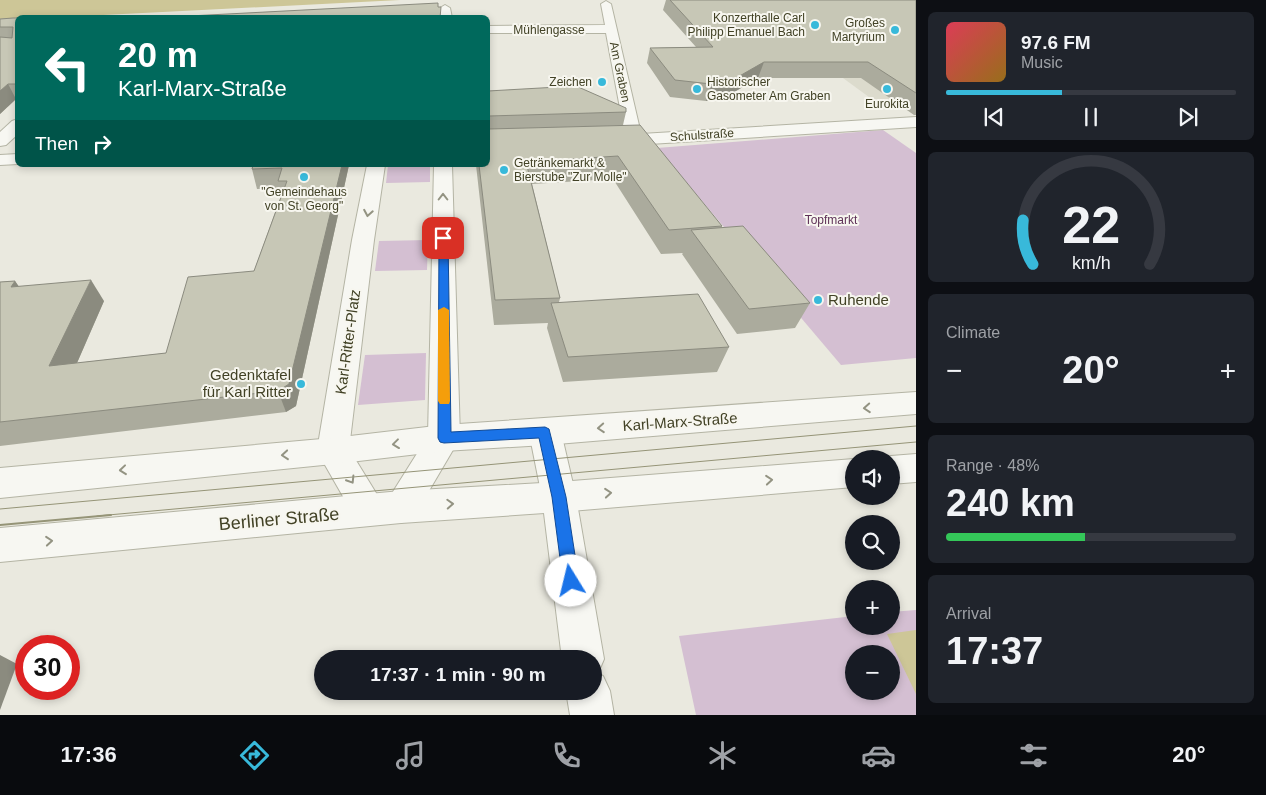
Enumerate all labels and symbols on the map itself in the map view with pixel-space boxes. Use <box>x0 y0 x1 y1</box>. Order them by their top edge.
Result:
place label: Konzerthalle Carl Philipp Emanuel Bach <box>688 11 805 39</box>
place label: Großes Martyrium <box>832 16 885 44</box>
marker: Konzerthalle Carl Philipp Emanuel Bach <box>809 19 821 31</box>
street label: Mühlengasse <box>513 23 585 37</box>
marker: Großes Martyrium <box>889 24 901 36</box>
street label: Am Graben <box>607 41 633 103</box>
place label: Zeichen <box>549 75 592 89</box>
place label: Historischer Gasometer Am Graben <box>707 75 830 103</box>
marker: Zeichen <box>596 76 608 88</box>
marker: Historischer Gasometer Am Graben <box>691 83 703 95</box>
marker: Eurokita <box>881 83 893 95</box>
place label: Eurokita <box>865 97 909 111</box>
street label: Schulstraße <box>670 126 735 144</box>
place label: Getränkemarkt & Bierstube "Zur Molle" <box>514 156 627 184</box>
marker: Getränkemarkt & Bierstube "Zur Molle" <box>498 164 510 176</box>
marker: "Gemeindehaus von St. Georg" <box>298 171 310 183</box>
place label: "Gemeindehaus von St. Georg" <box>261 185 347 213</box>
one-way arrow <box>438 193 448 200</box>
one-way arrow <box>363 209 373 217</box>
park label: Topfmarkt <box>805 213 858 227</box>
pin <box>422 217 464 259</box>
street label: Karl-Ritter-Platz <box>332 288 363 396</box>
place label: Ruhende <box>828 291 889 308</box>
marker: Ruhende <box>812 294 824 306</box>
place label: Gedenktafel für Karl Ritter <box>203 366 291 400</box>
marker: Gedenktafel für Karl Ritter <box>295 378 307 390</box>
one-way arrow <box>863 402 871 413</box>
street label: Karl-Marx-Straße <box>622 409 738 434</box>
one-way arrow <box>596 422 604 433</box>
one-way arrow <box>391 438 399 449</box>
one-way arrow <box>280 449 288 460</box>
one-way arrow <box>118 464 126 475</box>
one-way arrow <box>766 474 774 485</box>
one-way arrow <box>345 475 355 484</box>
one-way arrow <box>604 488 612 499</box>
one-way arrow <box>446 498 454 509</box>
street label: Berliner Straße <box>218 504 340 534</box>
one-way arrow <box>45 536 53 547</box>
position arrow <box>544 554 596 606</box>
speed limit sign: 30 <box>15 635 80 700</box>

